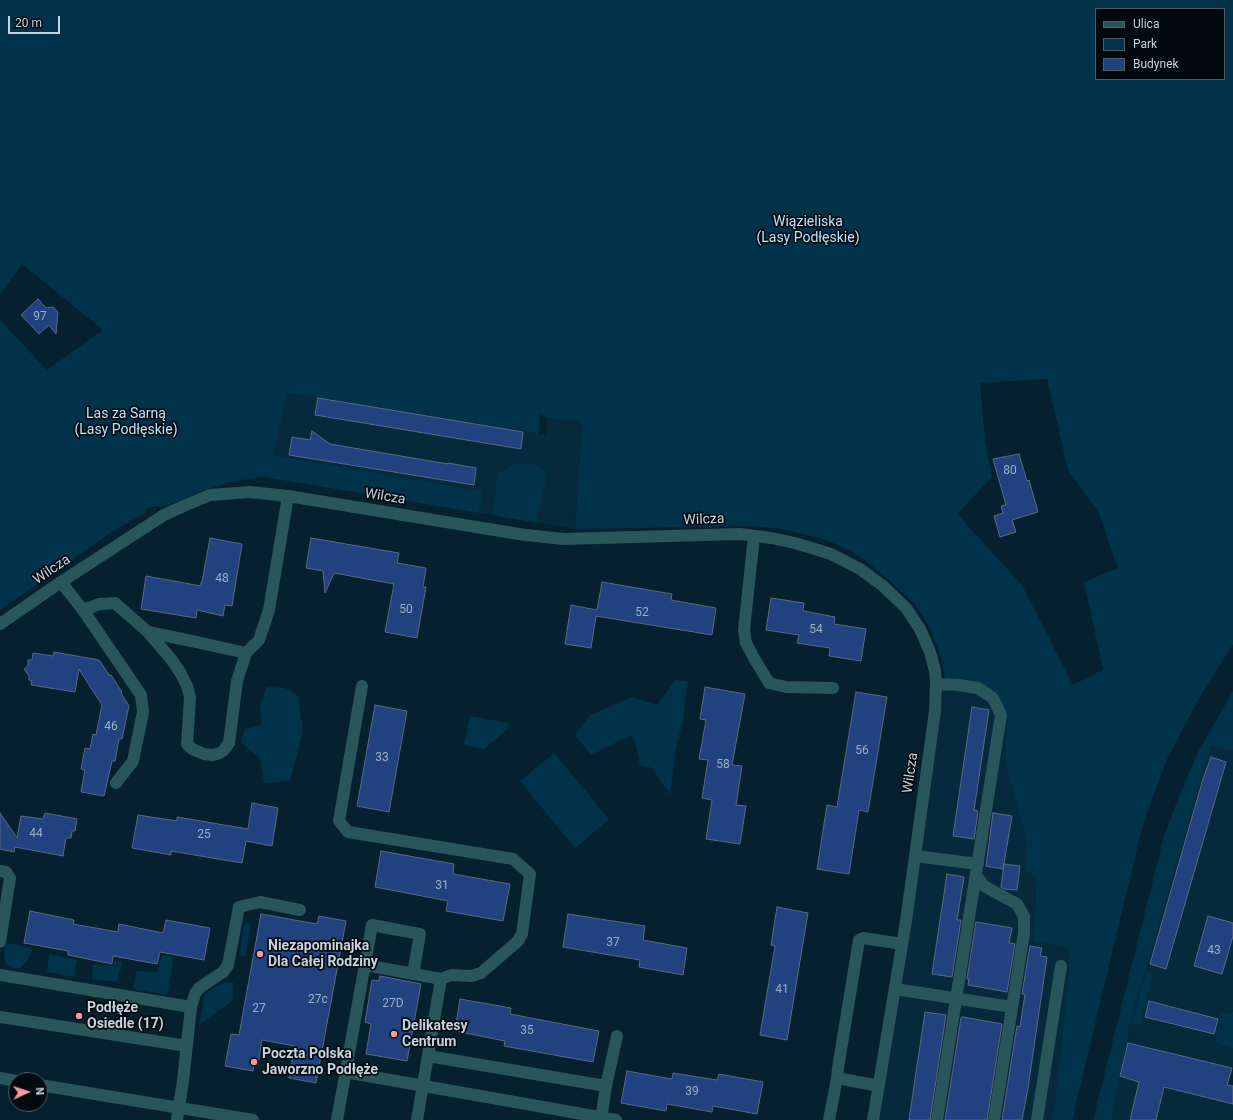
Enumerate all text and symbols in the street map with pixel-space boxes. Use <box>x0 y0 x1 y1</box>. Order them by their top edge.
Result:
scale bar <box>10 8 62 34</box>
legend <box>1095 8 1225 80</box>
text: 20 m <box>15 16 42 30</box>
text: Ulica <box>1133 17 1159 31</box>
text: Park <box>1133 37 1157 51</box>
text: Budynek <box>1133 57 1179 71</box>
park label: Wiązieliska (Lasy Podłęskie) <box>756 214 860 246</box>
house number: 97 <box>33 310 47 324</box>
park label: Las za Sarną (Lasy Podłęskie) <box>74 406 178 438</box>
house number: 80 <box>1003 464 1017 478</box>
street label: Wilcza <box>363 485 407 509</box>
street label: Wilcza <box>683 511 725 529</box>
street label: Wilcza <box>30 552 74 588</box>
house number: 48 <box>215 572 229 586</box>
house number: 50 <box>399 603 413 617</box>
house number: 52 <box>635 606 649 620</box>
house number: 54 <box>809 623 823 637</box>
house number: 46 <box>104 720 118 734</box>
house number: 56 <box>855 744 869 758</box>
house number: 33 <box>375 751 389 765</box>
street label: Wilcza <box>900 751 922 795</box>
house number: 58 <box>716 758 730 772</box>
house number: 44 <box>29 827 43 841</box>
house number: 25 <box>197 828 211 842</box>
house number: 31 <box>435 879 449 893</box>
house number: 37 <box>606 936 620 950</box>
place label: Niezapominajka Dla Całej Rodziny <box>268 938 378 970</box>
house number: 43 <box>1207 944 1221 958</box>
marker: Niezapominajka Dla Całej Rodziny <box>255 949 265 959</box>
house number: 41 <box>775 983 789 997</box>
house number: 27c <box>308 993 328 1007</box>
house number: 27D <box>382 997 404 1011</box>
place label: Podłęże Osiedle (17) <box>87 1000 164 1032</box>
house number: 27 <box>252 1002 266 1016</box>
marker: Podłęże Osiedle (17) <box>74 1011 84 1021</box>
place label: Delikatesy Centrum <box>402 1018 468 1050</box>
house number: 35 <box>520 1024 534 1038</box>
marker: Delikatesy Centrum <box>389 1029 399 1039</box>
place label: Poczta Polska Jaworzno Podłęże <box>262 1046 378 1078</box>
marker: Poczta Polska Jaworzno Podłęże <box>249 1057 259 1067</box>
north arrow <box>8 1072 48 1112</box>
house number: 39 <box>685 1085 699 1099</box>
text: N <box>33 1087 46 1096</box>

